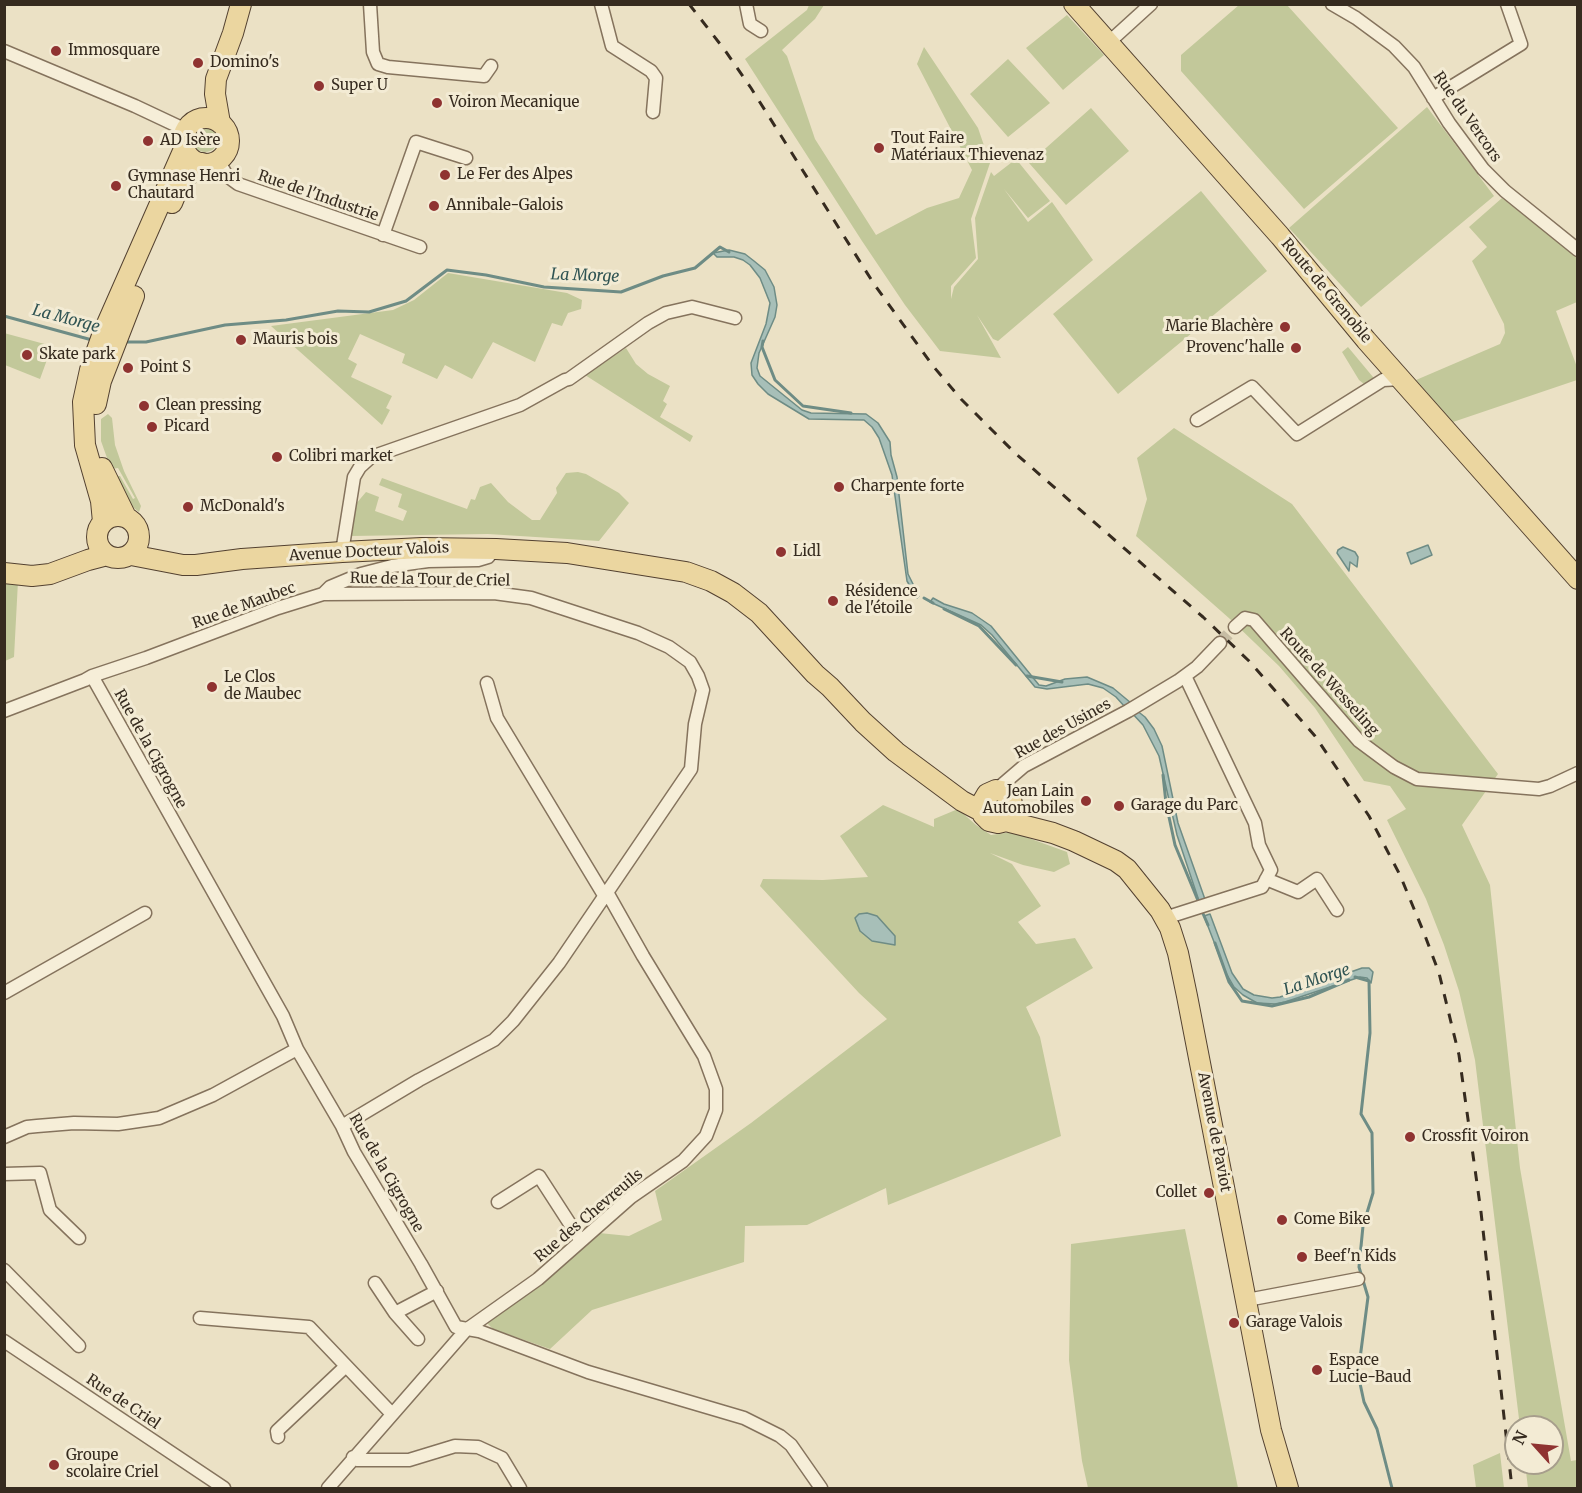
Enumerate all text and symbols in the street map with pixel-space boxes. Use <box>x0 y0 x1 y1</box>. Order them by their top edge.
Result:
place label: Immosquare <box>68 42 160 60</box>
marker: Immosquare <box>49 44 63 58</box>
place label: Domino's <box>210 54 279 72</box>
marker: Domino's <box>191 56 205 70</box>
street label: Rue du Vercors <box>1429 68 1505 166</box>
place label: Super U <box>331 77 388 95</box>
marker: Super U <box>312 79 326 93</box>
place label: Voiron Mecanique <box>449 94 579 112</box>
marker: Voiron Mecanique <box>430 96 444 110</box>
place label: Tout Faire Matériaux Thievenaz <box>891 130 1044 165</box>
place label: AD Isère <box>160 132 220 150</box>
marker: AD Isère <box>141 134 155 148</box>
marker: Tout Faire Matériaux Thievenaz <box>872 141 886 155</box>
place label: Le Fer des Alpes <box>457 166 573 184</box>
street label: Rue de l'Industrie <box>255 167 381 225</box>
place label: Gymnase Henri Chautard <box>128 168 240 203</box>
marker: Le Fer des Alpes <box>438 168 452 182</box>
marker: Gymnase Henri Chautard <box>109 179 123 193</box>
place label: Annibale-Galois <box>446 197 563 215</box>
marker: Annibale-Galois <box>427 199 441 213</box>
street label: Route de Grenoble <box>1277 235 1375 347</box>
water label: La Morge <box>550 265 620 287</box>
water label: La Morge <box>30 301 102 337</box>
place label: Marie Blachère <box>1165 318 1273 336</box>
marker: Marie Blachère <box>1278 320 1292 334</box>
place label: Mauris bois <box>253 331 338 349</box>
marker: Mauris bois <box>234 333 248 347</box>
place label: Provenc'halle <box>1186 339 1284 357</box>
marker: Provenc'halle <box>1289 341 1303 355</box>
place label: Skate park <box>39 346 115 364</box>
marker: Skate park <box>20 348 34 362</box>
place label: Point S <box>140 359 191 377</box>
marker: Point S <box>121 361 135 375</box>
place label: Clean pressing <box>156 397 261 415</box>
marker: Clean pressing <box>137 399 151 413</box>
place label: Picard <box>164 418 209 436</box>
marker: Picard <box>145 420 159 434</box>
place label: Colibri market <box>289 448 393 466</box>
marker: Colibri market <box>270 450 284 464</box>
place label: Charpente forte <box>851 478 964 496</box>
marker: Charpente forte <box>832 480 846 494</box>
place label: McDonald's <box>200 498 285 516</box>
marker: McDonald's <box>181 500 195 514</box>
street label: Avenue Docteur Valois <box>288 539 450 565</box>
place label: Lidl <box>793 543 821 561</box>
marker: Lidl <box>774 545 788 559</box>
street label: Rue de la Tour de Criel <box>350 570 510 590</box>
street label: Rue de Maubec <box>190 579 298 633</box>
place label: Résidence de l'étoile <box>845 583 917 618</box>
marker: Résidence de l'étoile <box>826 594 840 608</box>
street label: Route de Wesseling <box>1276 624 1382 740</box>
place label: Le Clos de Maubec <box>224 669 301 704</box>
marker: Le Clos de Maubec <box>205 680 219 694</box>
street label: Rue de la Cigrogne <box>110 686 190 812</box>
street label: Rue des Usines <box>1012 695 1114 763</box>
place label: Jean Lain Automobiles <box>983 783 1074 818</box>
marker: Jean Lain Automobiles <box>1079 794 1093 808</box>
place label: Garage du Parc <box>1131 797 1238 815</box>
marker: Garage du Parc <box>1112 799 1126 813</box>
water label: La Morge <box>1281 960 1353 1000</box>
street label: Avenue de Paviot <box>1194 1070 1234 1194</box>
street label: Rue de la Cigrogne <box>345 1111 427 1235</box>
place label: Crossfit Voiron <box>1422 1128 1529 1146</box>
marker: Crossfit Voiron <box>1403 1130 1417 1144</box>
street label: Rue des Chevreuils <box>531 1166 647 1266</box>
place label: Collet <box>1156 1184 1197 1202</box>
marker: Collet <box>1202 1186 1216 1200</box>
place label: Come Bike <box>1294 1211 1370 1229</box>
marker: Come Bike <box>1275 1213 1289 1227</box>
place label: Beef'n Kids <box>1314 1248 1396 1266</box>
marker: Beef'n Kids <box>1295 1250 1309 1264</box>
place label: Garage Valois <box>1246 1314 1343 1332</box>
marker: Garage Valois <box>1227 1316 1241 1330</box>
place label: Espace Lucie-Baud <box>1329 1352 1411 1387</box>
marker: Espace Lucie-Baud <box>1310 1363 1324 1377</box>
street label: Rue de Criel <box>83 1371 163 1433</box>
north arrow <box>1504 1415 1564 1475</box>
text: N <box>1508 1428 1532 1448</box>
place label: Groupe scolaire Criel <box>66 1447 159 1482</box>
marker: Groupe scolaire Criel <box>47 1458 61 1472</box>

